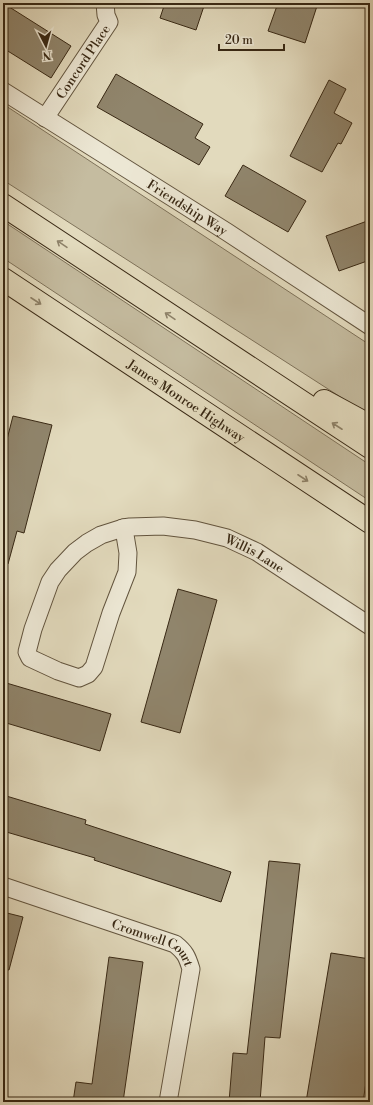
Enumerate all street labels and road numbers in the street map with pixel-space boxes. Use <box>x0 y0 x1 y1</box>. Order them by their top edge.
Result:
street label: Concord Place <box>53 21 114 102</box>
street label: Friendship Way <box>144 177 231 240</box>
street label: James Monroe Highway <box>123 356 248 446</box>
street label: Willis Lane <box>221 531 287 577</box>
street label: Cromwell Court <box>109 916 197 969</box>

